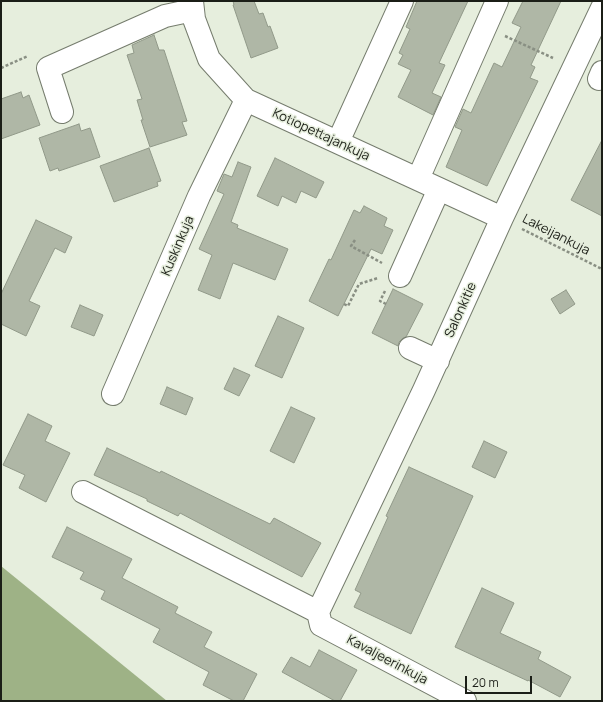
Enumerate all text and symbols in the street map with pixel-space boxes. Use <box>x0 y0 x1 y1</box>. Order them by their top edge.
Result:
street label: Kotiopettajankuja <box>270 106 372 164</box>
street label: Lakeijankuja <box>520 211 592 259</box>
street label: Kuskinkuja <box>158 214 198 278</box>
street label: Salonkitie <box>442 280 480 340</box>
street label: Kavaljeerinkuja <box>344 632 430 688</box>
scale bar <box>467 668 534 694</box>
text: 20 m <box>472 674 499 691</box>

